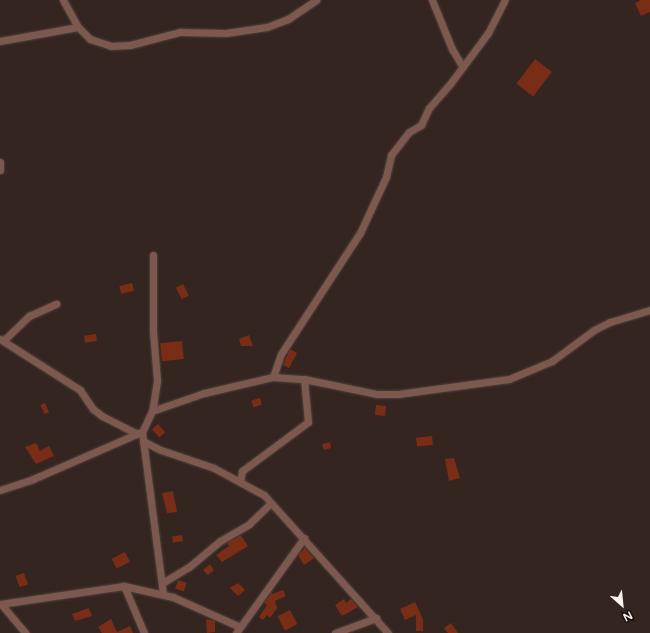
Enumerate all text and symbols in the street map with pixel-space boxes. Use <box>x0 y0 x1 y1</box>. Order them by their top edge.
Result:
north arrow <box>602 585 642 625</box>
text: N <box>621 608 635 624</box>

